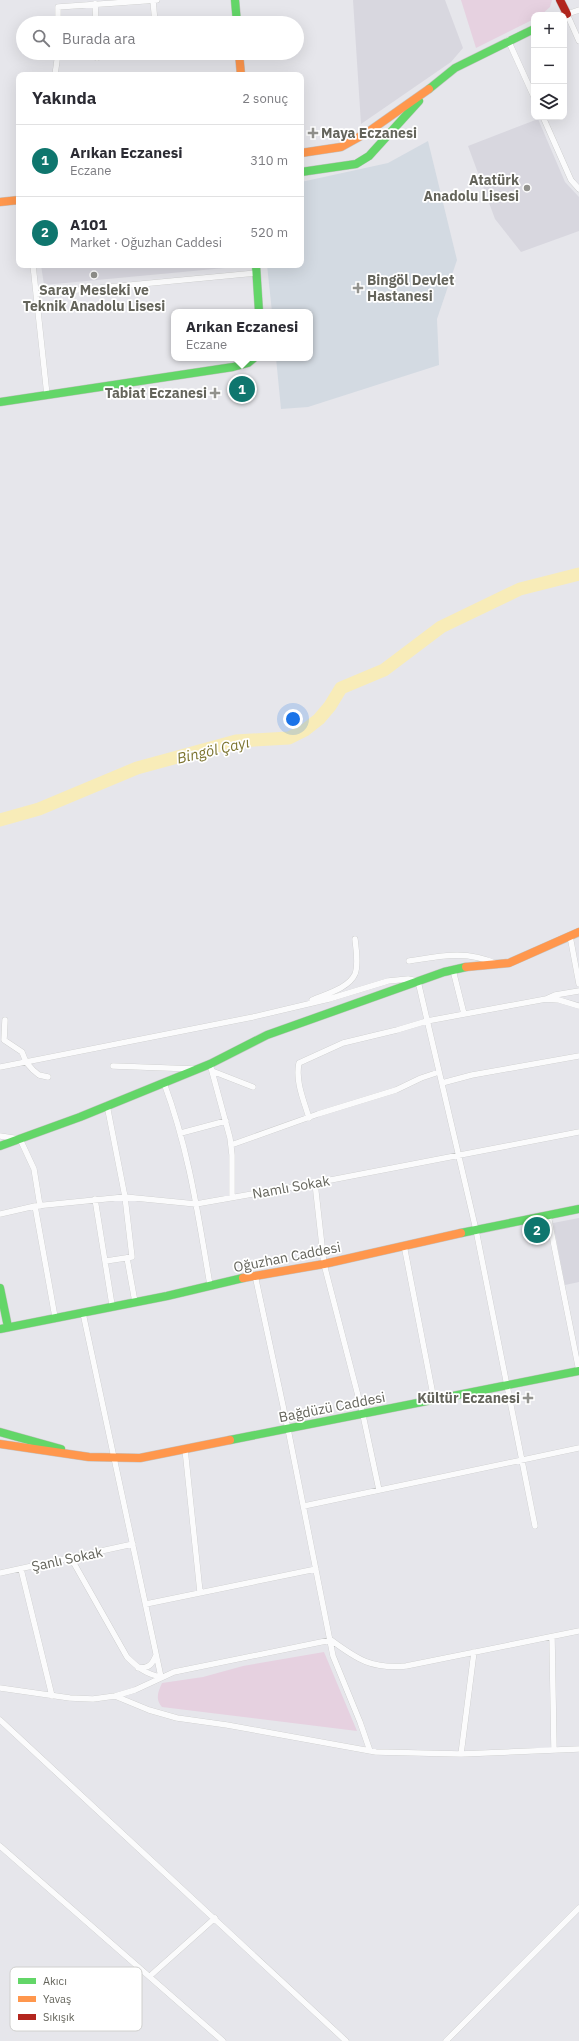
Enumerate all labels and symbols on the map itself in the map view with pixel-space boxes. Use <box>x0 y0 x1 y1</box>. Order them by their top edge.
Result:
place label: Maya Eczanesi <box>321 124 417 142</box>
marker: Maya Eczanesi <box>308 128 318 138</box>
place label: Atatürk Anadolu Lisesi <box>423 171 520 205</box>
marker: Atatürk Anadolu Lisesi <box>522 183 532 193</box>
marker: Saray Mesleki ve Teknik Anadolu Lisesi <box>89 270 99 280</box>
place label: Bingöl Devlet Hastanesi <box>367 271 454 305</box>
place label: Saray Mesleki ve Teknik Anadolu Lisesi <box>23 281 165 315</box>
marker: Bingöl Devlet Hastanesi <box>352 282 364 294</box>
pin: 1 <box>229 374 255 404</box>
place label: Tabiat Eczanesi <box>105 384 207 402</box>
marker: Tabiat Eczanesi <box>210 388 220 398</box>
your location <box>283 709 303 729</box>
water label: Bingöl Çayı <box>175 732 251 768</box>
street label: Namlı Sokak <box>251 1171 332 1203</box>
pin: 2 <box>524 1215 550 1245</box>
street label: Oğuzhan Caddesi <box>232 1238 342 1276</box>
street label: Bağdüzü Caddesi <box>277 1388 387 1426</box>
place label: Kültür Eczanesi <box>417 1389 520 1407</box>
marker: Kültür Eczanesi <box>523 1393 533 1403</box>
street label: Şanlı Sokak <box>30 1543 105 1575</box>
legend <box>10 1967 142 2031</box>
text: Akıcı <box>43 1974 67 1988</box>
text: Yavaş <box>43 1992 71 2006</box>
text: Sıkışık <box>43 2010 75 2024</box>

